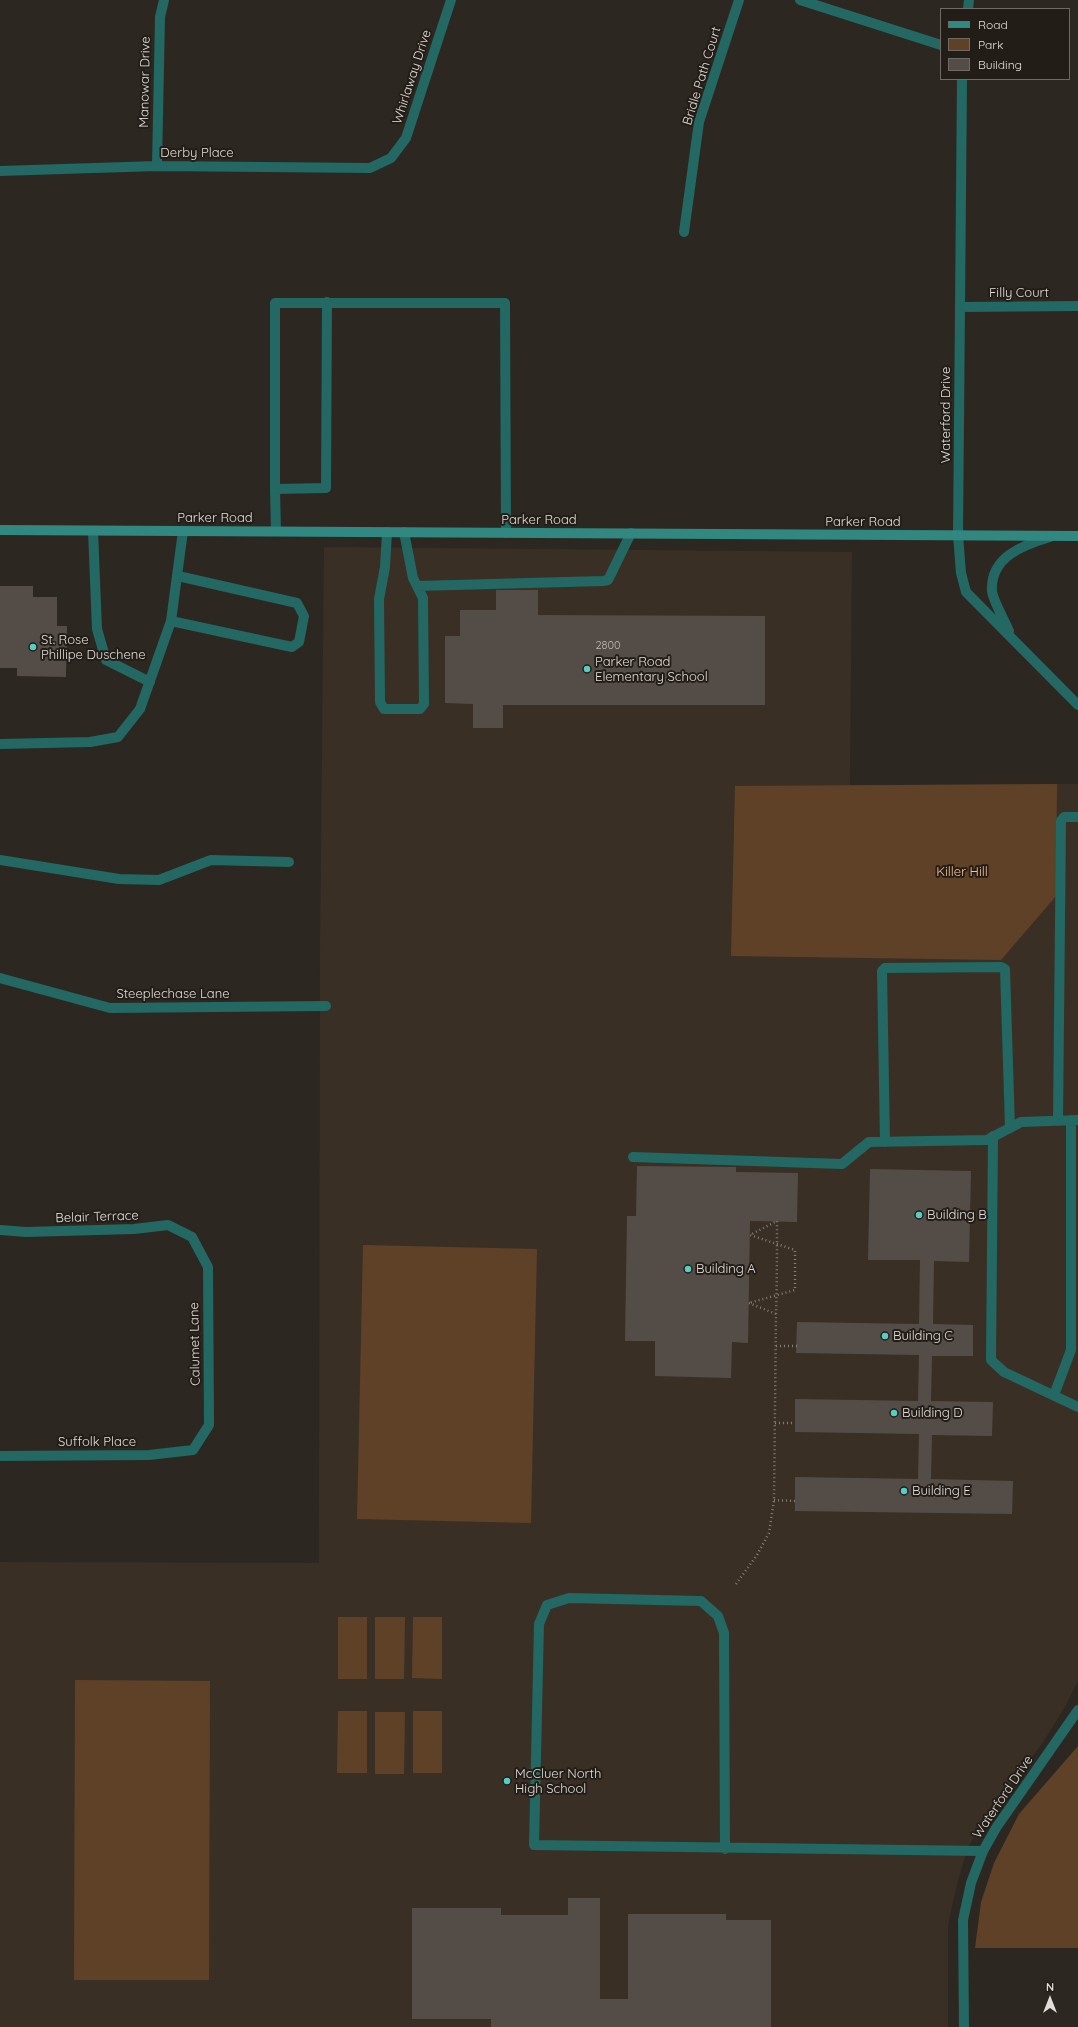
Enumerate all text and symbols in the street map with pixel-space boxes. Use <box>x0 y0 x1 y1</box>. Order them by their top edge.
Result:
legend <box>940 8 1070 80</box>
text: Road <box>978 17 1008 32</box>
street label: Bridle Path Court <box>680 25 724 127</box>
street label: Whirlaway Drive <box>389 28 435 126</box>
street label: Manowar Drive <box>136 36 154 128</box>
text: Park <box>978 37 1003 52</box>
text: Building <box>978 57 1022 72</box>
street label: Derby Place <box>160 145 234 161</box>
street label: Filly Court <box>989 285 1049 301</box>
street label: Waterford Drive <box>938 367 954 463</box>
street label: Parker Road <box>177 510 253 526</box>
street label: Parker Road <box>501 512 577 528</box>
street label: Parker Road <box>825 514 901 530</box>
place label: St. Rose Phillipe Duschene <box>41 632 146 663</box>
house number: 2800 <box>595 639 621 653</box>
marker: St. Rose Phillipe Duschene <box>28 642 38 652</box>
place label: Parker Road Elementary School <box>595 654 708 685</box>
marker: Parker Road Elementary School <box>582 664 592 674</box>
park label: Killer Hill <box>936 864 988 880</box>
street label: Steeplechase Lane <box>116 986 230 1002</box>
place label: Building B <box>927 1207 987 1223</box>
street label: Belair Terrace <box>55 1208 139 1226</box>
marker: Building B <box>914 1210 924 1220</box>
place label: Building A <box>696 1261 756 1277</box>
marker: Building A <box>683 1264 693 1274</box>
street label: Calumet Lane <box>186 1302 204 1386</box>
place label: Building C <box>893 1328 953 1344</box>
marker: Building C <box>880 1331 890 1341</box>
place label: Building D <box>902 1405 963 1421</box>
marker: Building D <box>889 1408 899 1418</box>
street label: Suffolk Place <box>58 1434 136 1450</box>
place label: Building E <box>912 1483 971 1499</box>
marker: Building E <box>899 1486 909 1496</box>
street label: Waterford Drive <box>970 1753 1036 1841</box>
place label: McCluer North High School <box>515 1766 601 1797</box>
marker: McCluer North High School <box>502 1776 512 1786</box>
north arrow <box>1030 1979 1070 2019</box>
text: N <box>1046 1980 1054 1994</box>

